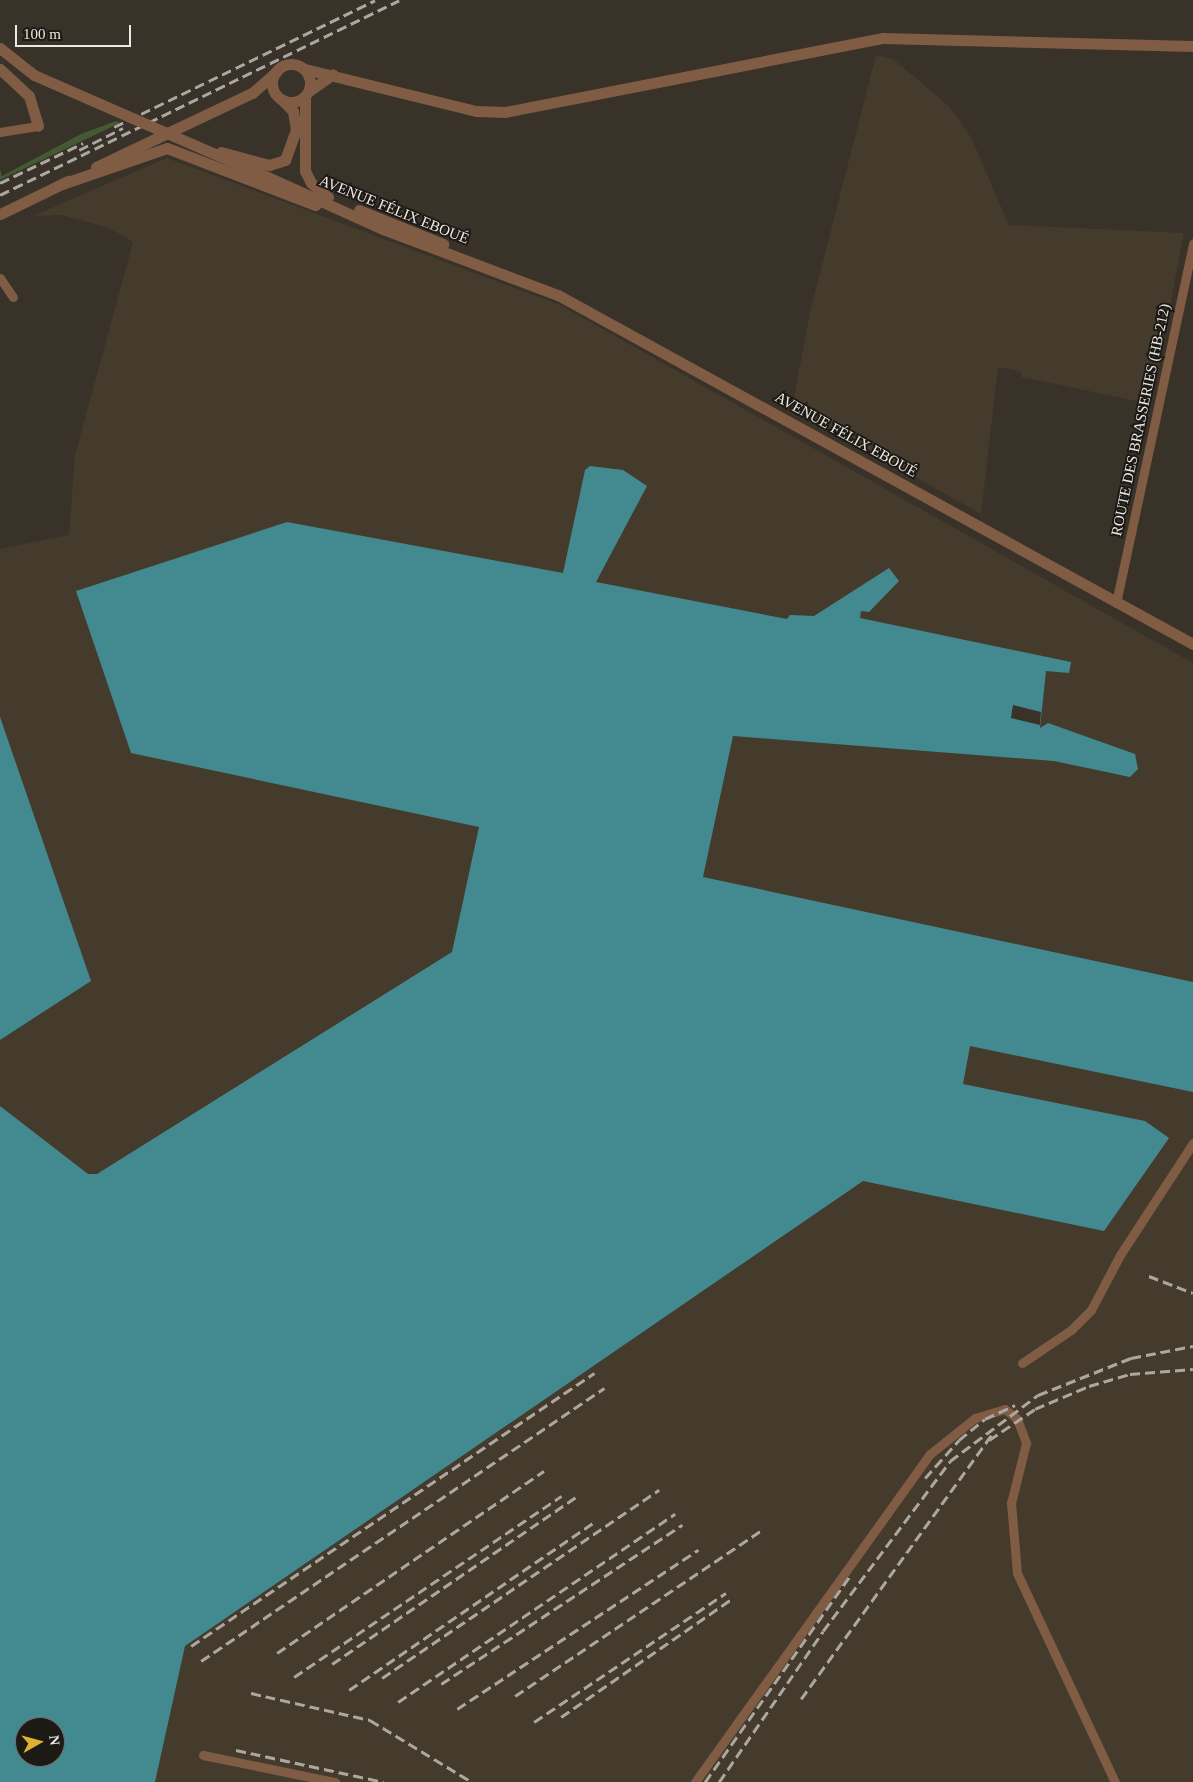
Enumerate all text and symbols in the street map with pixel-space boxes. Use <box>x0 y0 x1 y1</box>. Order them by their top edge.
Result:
scale bar <box>18 15 134 47</box>
text: 100 m <box>23 26 61 42</box>
street label: AVENUE FÉLIX EBOUÉ <box>317 172 471 248</box>
street label: ROUTE DES BRASSERIES (HB-212) <box>1108 302 1174 538</box>
street label: AVENUE FÉLIX EBOUÉ <box>772 388 920 482</box>
north arrow <box>15 1717 65 1767</box>
text: N <box>46 1734 62 1746</box>

